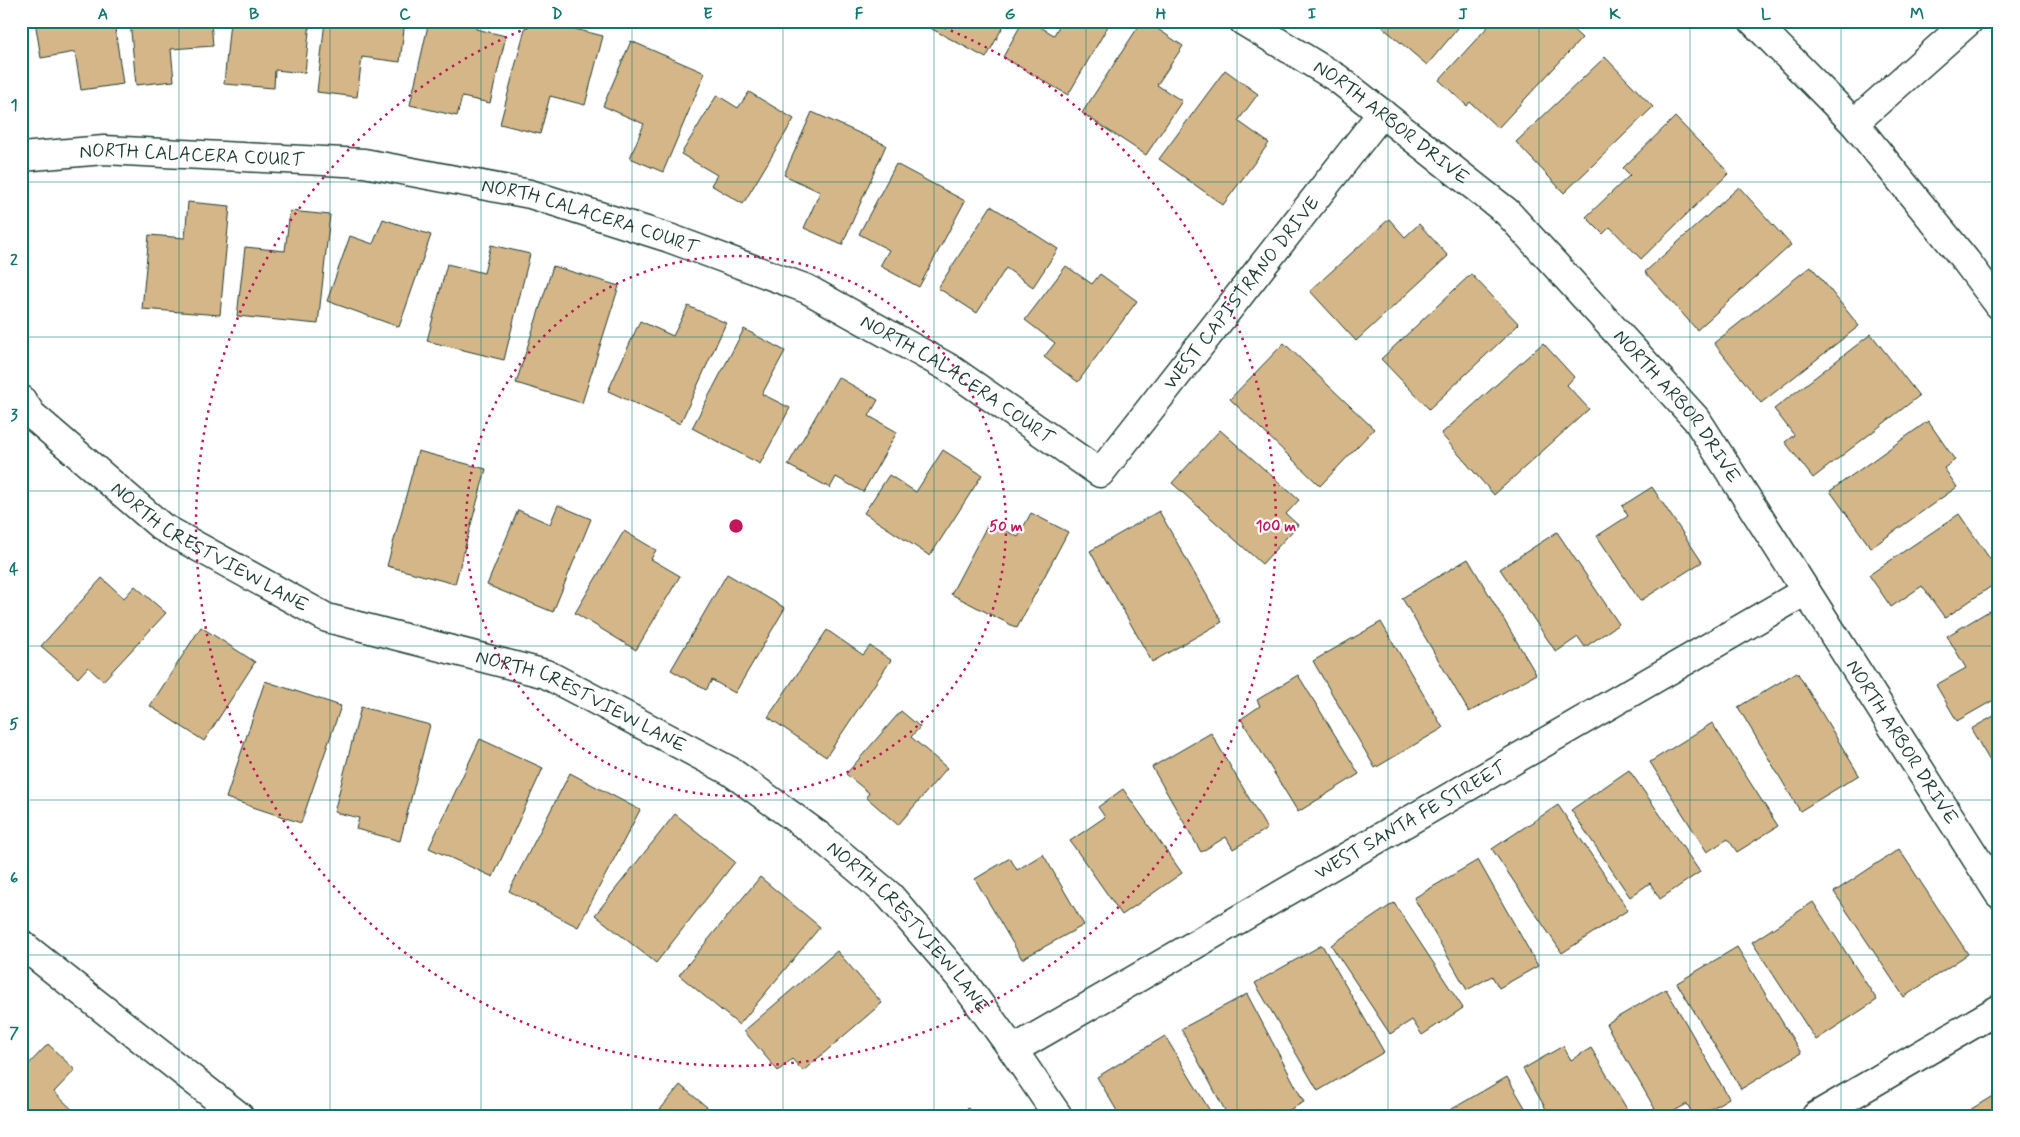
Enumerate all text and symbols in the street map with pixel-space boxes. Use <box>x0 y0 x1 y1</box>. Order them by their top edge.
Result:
text: A <box>98 4 108 25</box>
text: B <box>249 4 259 25</box>
text: C <box>399 4 411 25</box>
text: D <box>551 4 563 25</box>
text: E <box>703 4 713 25</box>
text: F <box>855 4 864 25</box>
text: G <box>1005 4 1016 25</box>
text: H <box>1156 4 1167 25</box>
text: I <box>1308 4 1317 25</box>
text: J <box>1458 4 1468 25</box>
text: K <box>1609 4 1621 25</box>
text: L <box>1761 4 1772 25</box>
text: M <box>1910 4 1924 25</box>
street label: NORTH ARBOR DRIVE <box>1309 54 1475 190</box>
text: 1 <box>10 95 18 116</box>
street label: NORTH CALACERA COURT <box>78 137 306 173</box>
street label: NORTH CALACERA COURT <box>480 173 703 261</box>
street label: WEST CAPISTRANO DRIVE <box>1158 191 1325 395</box>
text: 2 <box>10 250 18 271</box>
street label: NORTH CALACERA COURT <box>856 309 1060 451</box>
street label: NORTH ARBOR DRIVE <box>1608 324 1746 488</box>
text: 3 <box>10 405 18 426</box>
street label: NORTH CRESTVIEW LANE <box>106 476 313 618</box>
centre of rings <box>727 517 745 535</box>
text: 50 m <box>989 517 1023 537</box>
text: 100 m <box>1256 517 1296 537</box>
text: 4 <box>9 559 19 580</box>
street label: NORTH CRESTVIEW LANE <box>473 644 691 758</box>
street label: NORTH ARBOR DRIVE <box>1840 655 1964 829</box>
text: 5 <box>9 714 19 735</box>
street label: WEST SANTA FE STREET <box>1310 754 1511 885</box>
street label: NORTH CRESTVIEW LANE <box>822 835 995 1019</box>
text: 6 <box>10 868 18 889</box>
text: 7 <box>9 1023 19 1044</box>

